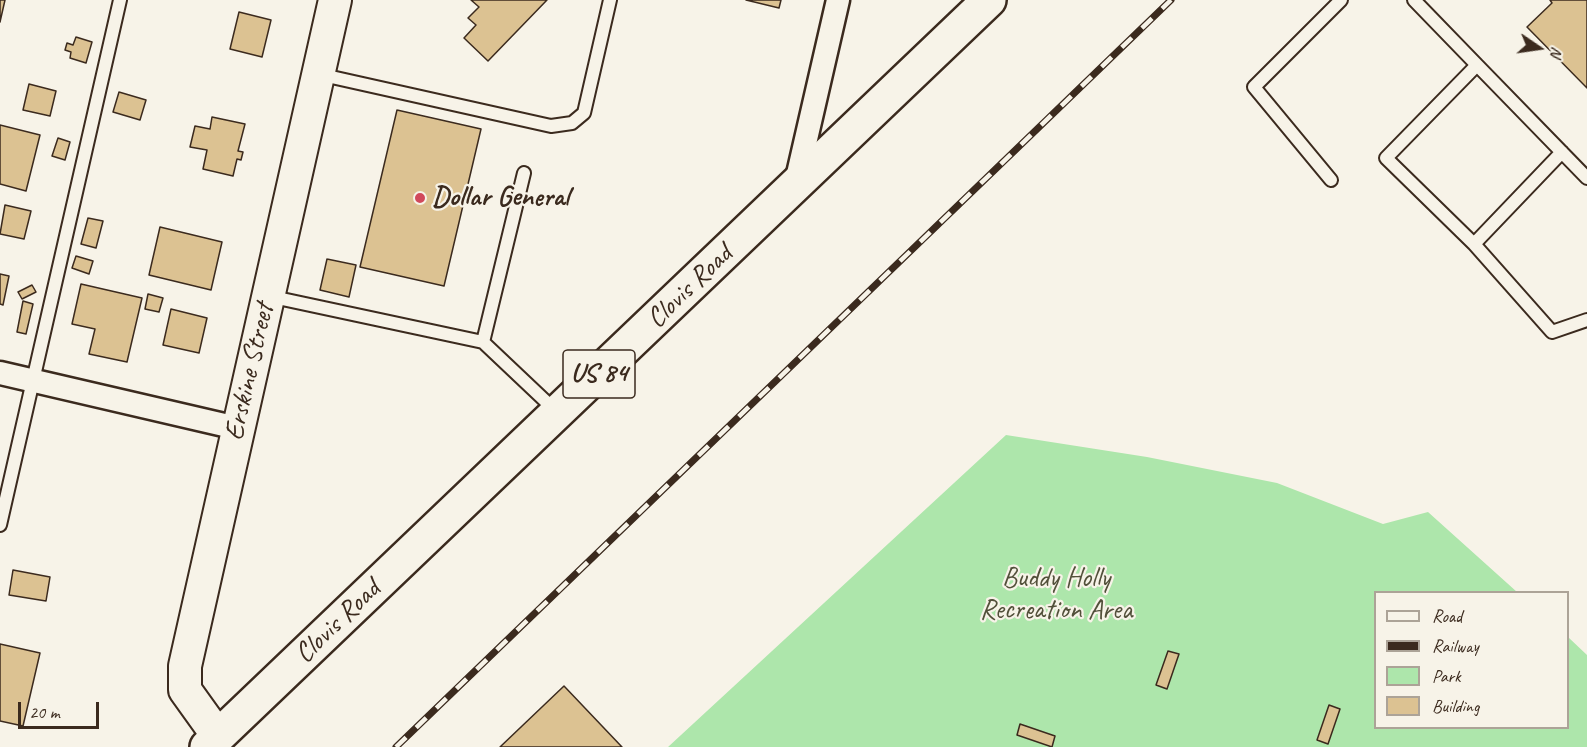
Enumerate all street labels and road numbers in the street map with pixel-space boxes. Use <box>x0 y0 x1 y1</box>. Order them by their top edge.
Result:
street label: Clovis Road <box>640 238 740 336</box>
street label: Erskine Street <box>218 300 282 444</box>
road number: US 84 <box>563 350 635 398</box>
street label: Clovis Road <box>288 573 388 671</box>

